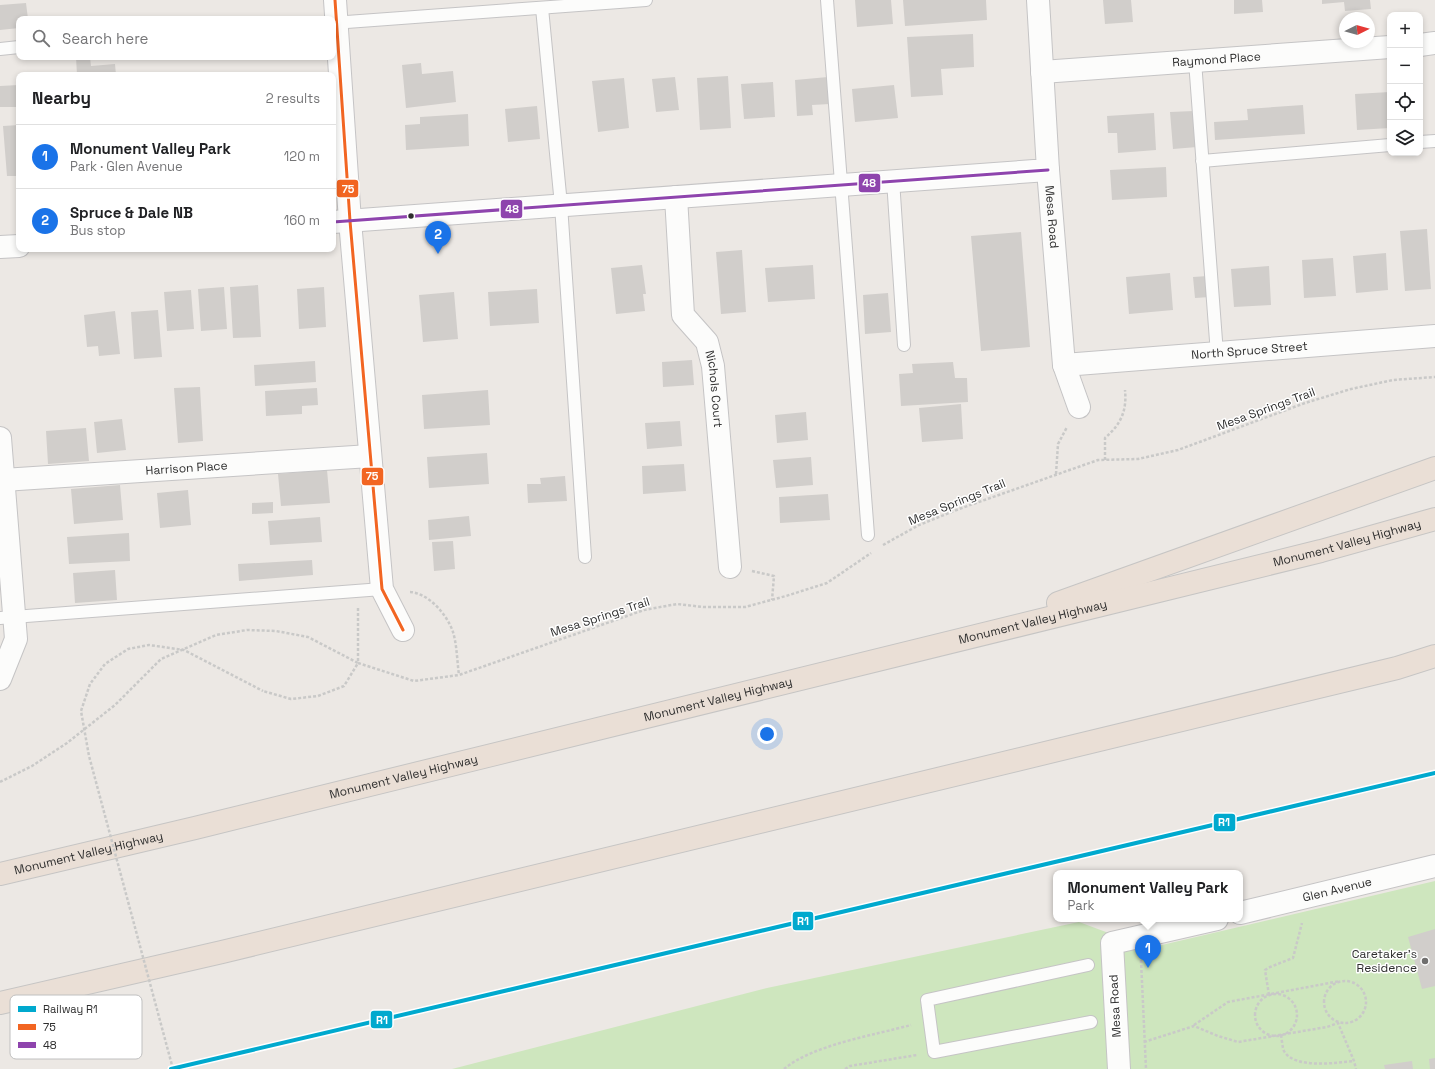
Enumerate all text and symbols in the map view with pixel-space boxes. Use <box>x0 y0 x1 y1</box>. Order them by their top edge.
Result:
north arrow <box>1339 12 1375 48</box>
map controls <box>1387 12 1423 156</box>
button: + <box>1387 12 1423 48</box>
search box <box>16 16 336 60</box>
icon: search <box>30 27 52 49</box>
text: Search here <box>62 29 148 48</box>
street label: Raymond Place <box>1172 48 1261 71</box>
button: − <box>1387 48 1423 84</box>
button: locate <box>1387 84 1423 120</box>
text: Nearby <box>32 87 91 109</box>
text: 2 results <box>266 90 320 107</box>
button: layers <box>1387 120 1423 156</box>
text: Monument Valley Park <box>70 139 231 158</box>
text: 1 <box>42 148 48 165</box>
text: 120 m <box>284 148 320 165</box>
text: Park · Glen Avenue <box>70 158 183 175</box>
line badge: 48 <box>858 173 881 193</box>
text: 48 <box>862 176 876 190</box>
line badge: 75 <box>336 179 359 198</box>
text: 75 <box>342 182 355 196</box>
street label: Mesa Road <box>1041 185 1062 249</box>
line badge: 48 <box>500 199 523 219</box>
text: 48 <box>505 202 519 216</box>
text: Spruce & Dale NB <box>70 203 193 222</box>
unlabelled marker <box>406 211 416 221</box>
text: 2 <box>41 212 49 229</box>
text: 160 m <box>284 212 320 229</box>
pin: 2 <box>425 221 451 254</box>
text: Bus stop <box>70 222 126 239</box>
street label: North Spruce Street <box>1191 338 1308 363</box>
street label: Nichols Court <box>701 349 726 428</box>
street label: Mesa Springs Trail <box>1215 384 1317 434</box>
street label: Harrison Place <box>145 457 228 479</box>
line badge: 75 <box>361 467 384 486</box>
text: 75 <box>366 469 379 483</box>
street label: Mesa Springs Trail <box>906 475 1008 529</box>
street label: Monument Valley Highway <box>1271 515 1423 571</box>
street label: Mesa Springs Trail <box>548 593 652 641</box>
street label: Monument Valley Highway <box>957 596 1109 648</box>
street label: Monument Valley Highway <box>642 673 794 725</box>
your location <box>757 724 777 744</box>
street label: Monument Valley Highway <box>328 751 479 803</box>
line badge: R1 <box>1213 813 1236 832</box>
text: R1 <box>1218 815 1230 829</box>
street label: Monument Valley Highway <box>13 828 165 878</box>
popup <box>1053 870 1243 922</box>
street label: Glen Avenue <box>1301 874 1373 906</box>
text: Monument Valley Park <box>1068 878 1228 897</box>
text: Park <box>1068 897 1095 914</box>
line badge: R1 <box>792 911 814 931</box>
text: R1 <box>797 914 809 928</box>
pin: 1 <box>1135 935 1161 968</box>
place label: Caretaker's Residence <box>1352 946 1417 976</box>
marker: Caretaker's Residence <box>1420 956 1430 966</box>
street label: Mesa Road <box>1105 974 1125 1038</box>
legend <box>10 995 142 1059</box>
text: Railway R1 <box>43 1002 98 1016</box>
line badge: R1 <box>370 1010 393 1029</box>
text: R1 <box>376 1013 388 1027</box>
text: 75 <box>43 1020 56 1034</box>
text: 48 <box>43 1038 57 1052</box>

